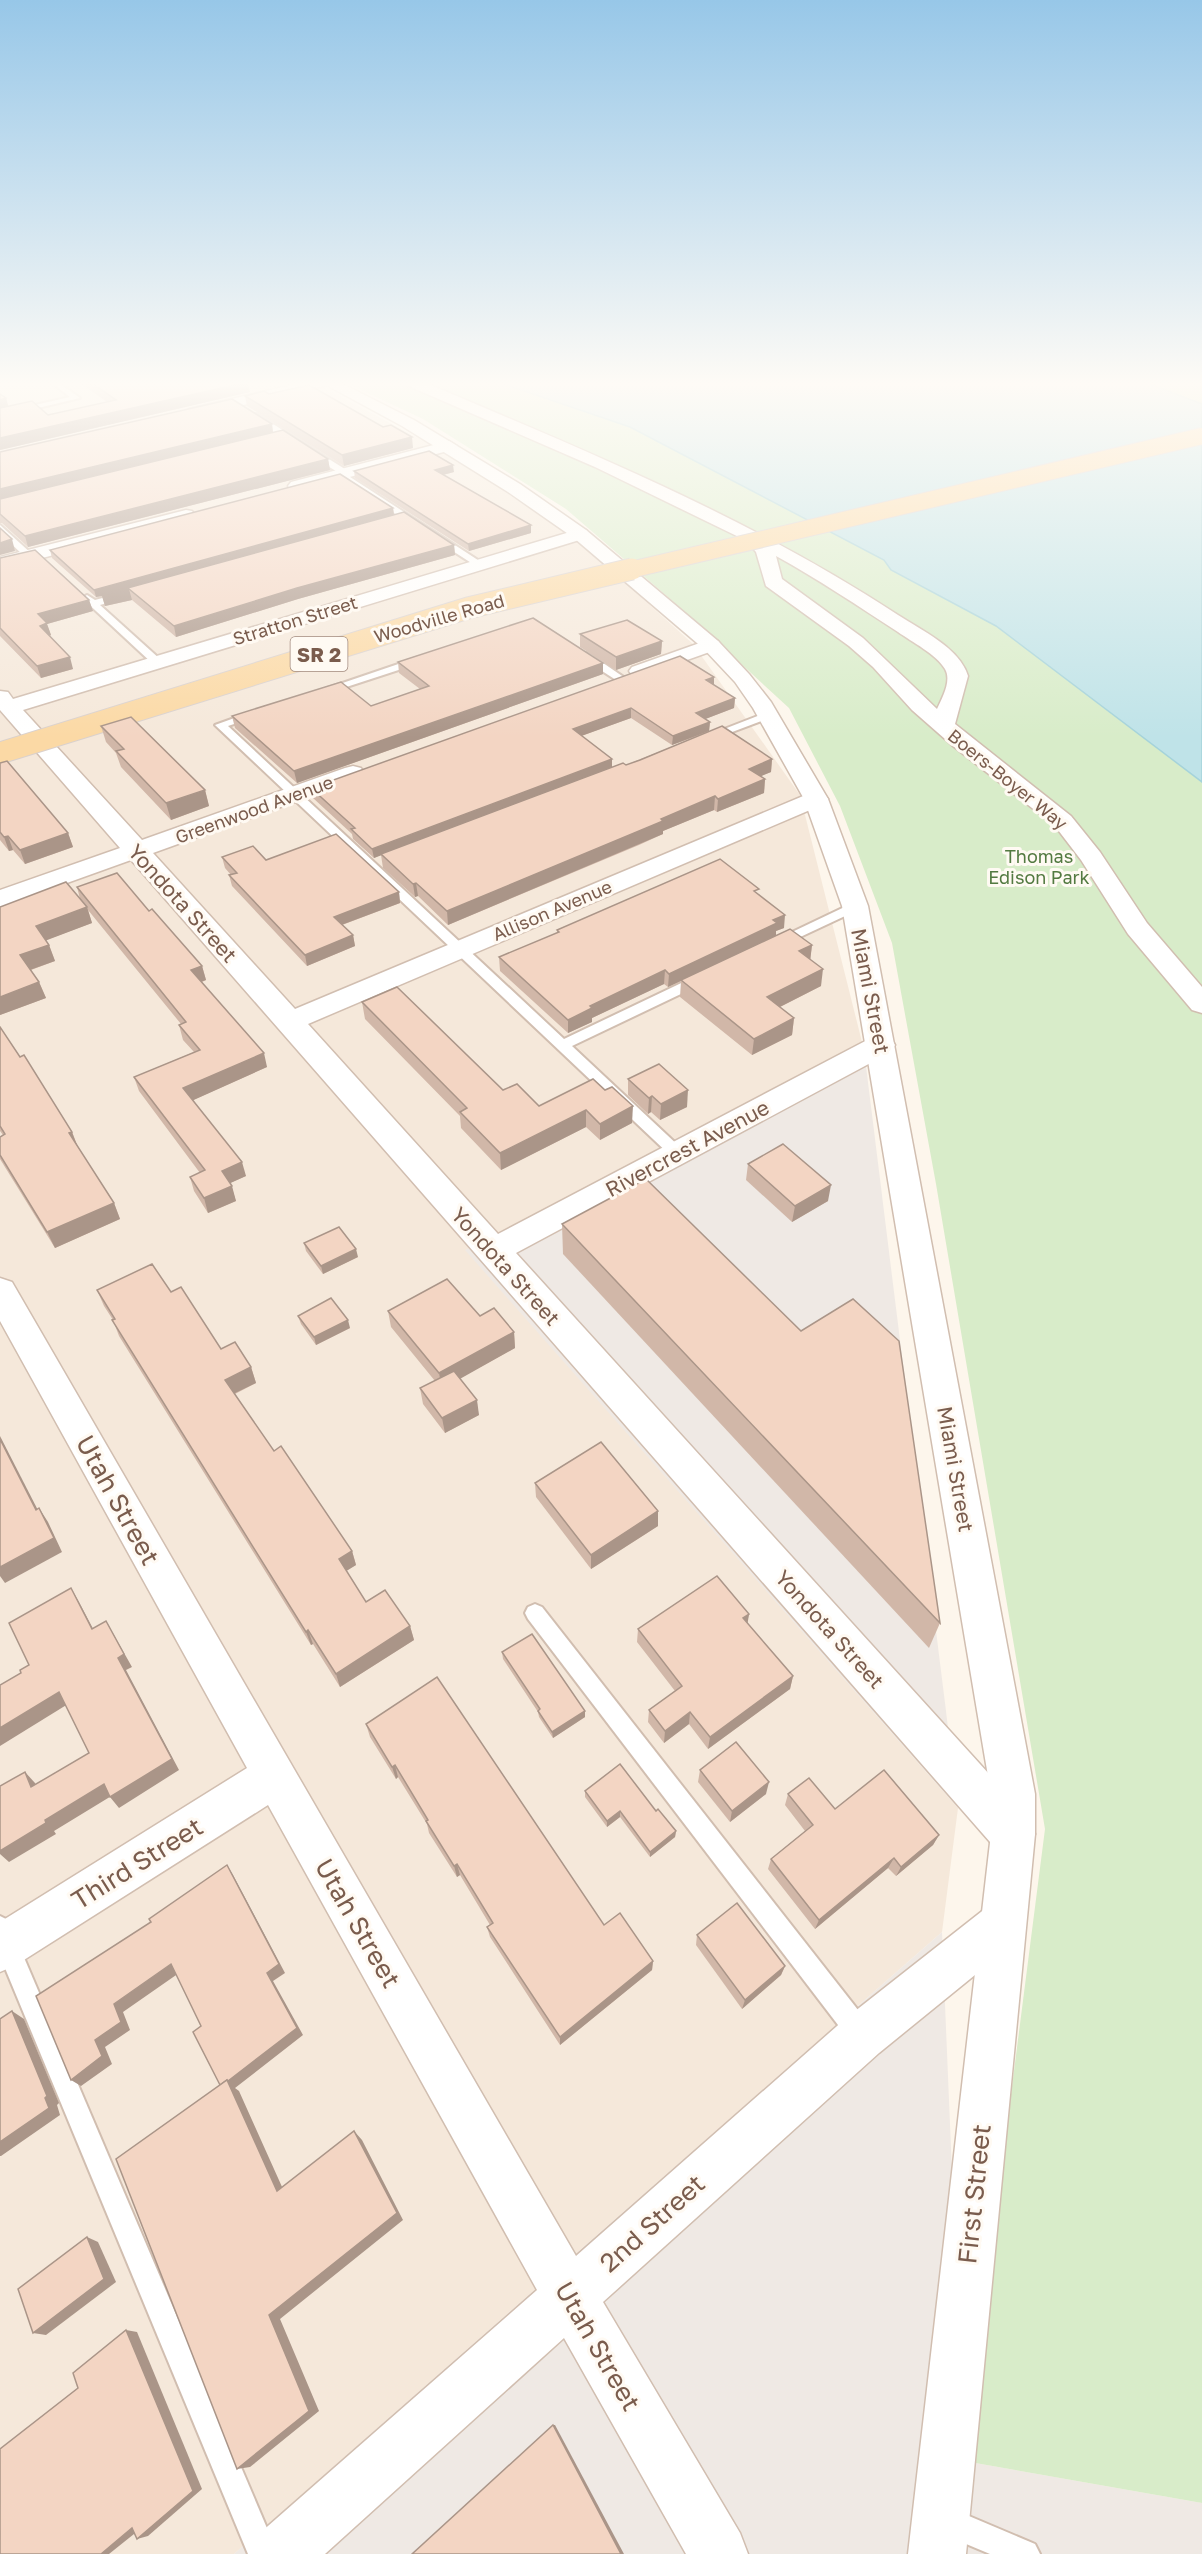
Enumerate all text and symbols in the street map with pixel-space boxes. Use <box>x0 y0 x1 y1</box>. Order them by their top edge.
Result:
street label: Woodville Road <box>371 589 507 647</box>
street label: Stratton Street <box>230 591 360 649</box>
road number: SR 2 <box>290 637 348 671</box>
street label: Boers-Boyer Way <box>944 724 1072 834</box>
street label: Greenwood Avenue <box>172 770 336 848</box>
street label: Yondota Street <box>123 838 243 968</box>
park label: Thomas Edison Park <box>988 845 1090 888</box>
street label: Allison Avenue <box>489 875 615 945</box>
street label: Miami Street <box>846 926 896 1056</box>
street label: Rivercrest Avenue <box>601 1094 773 1202</box>
street label: Yondota Street <box>446 1201 566 1331</box>
street label: Miami Street <box>932 1404 980 1534</box>
street label: Utah Street <box>70 1430 166 1570</box>
street label: Yondota Street <box>770 1564 890 1694</box>
street label: Third Street <box>66 1811 208 1915</box>
street label: Utah Street <box>309 1853 407 1993</box>
street label: First Street <box>951 2123 997 2265</box>
street label: 2nd Street <box>593 2168 711 2278</box>
street label: Utah Street <box>549 2276 647 2416</box>

